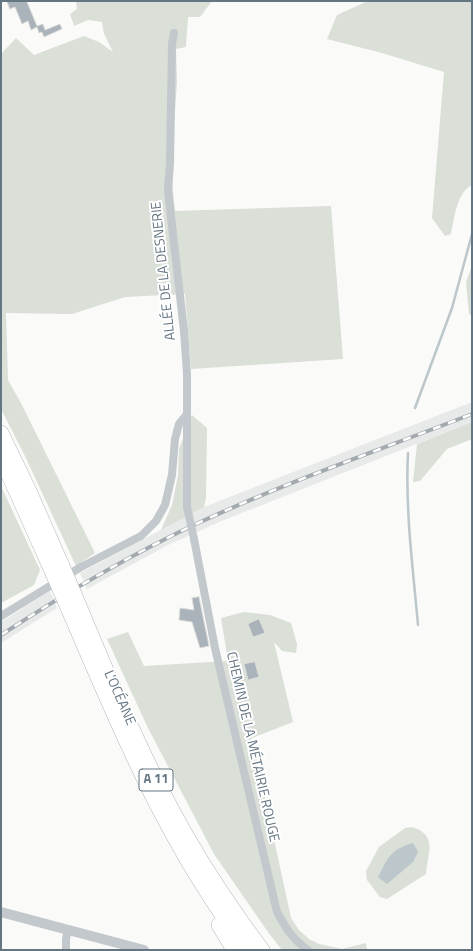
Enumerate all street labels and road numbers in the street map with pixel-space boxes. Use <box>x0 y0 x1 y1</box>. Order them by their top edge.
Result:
street label: ALLÉE DE LA DESNERIE <box>148 201 180 341</box>
street label: CHEMIN DE LA MÉTAIRIE ROUGE <box>222 650 282 844</box>
street label: L’OCÉANE <box>99 668 139 728</box>
road number: A 11 <box>139 769 173 791</box>

